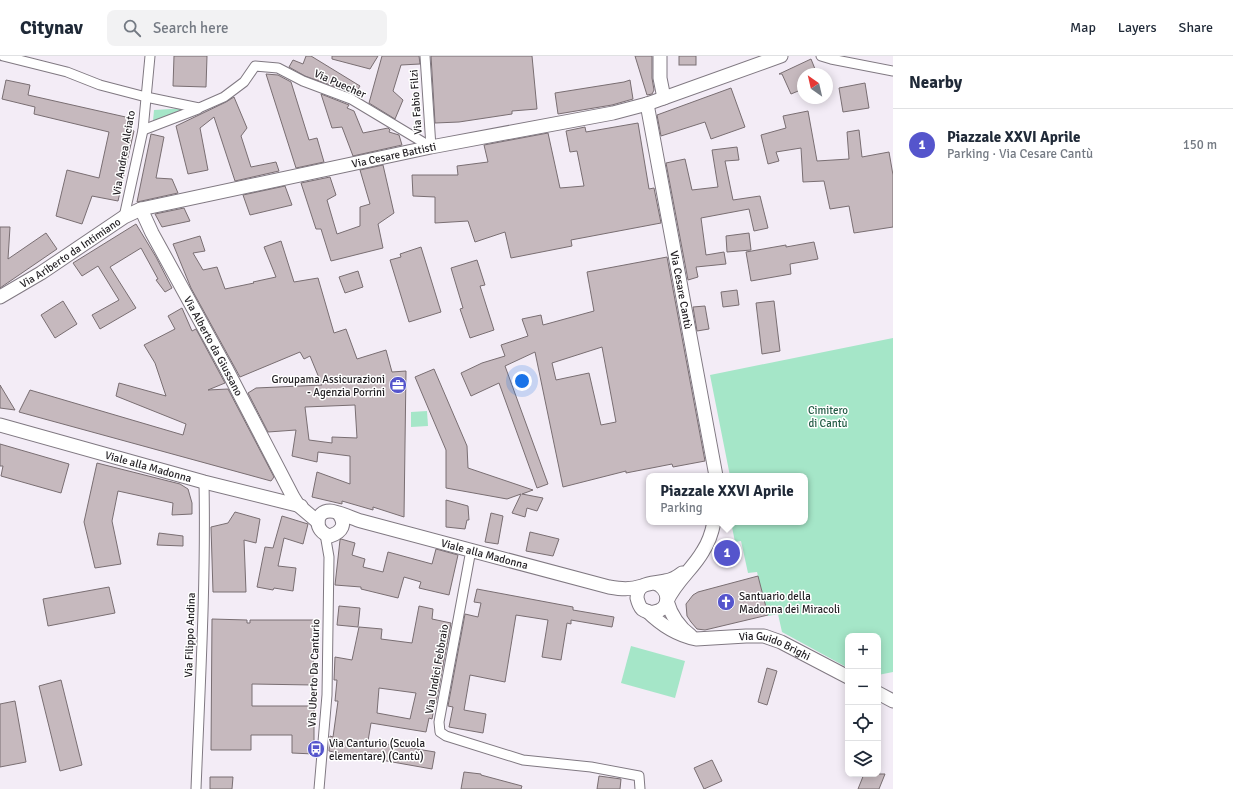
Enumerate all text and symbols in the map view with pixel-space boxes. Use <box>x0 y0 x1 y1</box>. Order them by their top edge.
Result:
search box <box>107 10 387 46</box>
text: Citynav <box>20 16 83 40</box>
icon: search <box>121 17 143 39</box>
text: Search here <box>153 19 229 37</box>
text: Map <box>1070 19 1096 36</box>
text: Layers <box>1118 19 1157 36</box>
text: Share <box>1179 19 1213 36</box>
street label: Via Puecher <box>312 67 368 101</box>
north arrow <box>797 68 833 104</box>
street label: Via Fabio Filzi <box>407 69 425 135</box>
text: Nearby <box>909 72 962 93</box>
street label: Via Andrea Alciato <box>110 109 138 197</box>
text: Piazzale XXVI Aprile <box>947 128 1080 146</box>
text: 1 <box>918 137 926 153</box>
text: 150 m <box>1183 137 1217 153</box>
street label: Via Cesare Battisti <box>350 140 437 170</box>
text: Parking · Via Cesare Cantù <box>947 146 1093 162</box>
street label: Via Ariberto da Intimiano <box>17 215 123 290</box>
street label: Via Cesare Cantù <box>668 249 695 330</box>
street label: Via Alberto da Giussano <box>181 294 246 398</box>
your location <box>512 371 532 391</box>
place label: Groupama Assicurazioni - Agenzia Porrini <box>271 373 385 399</box>
office icon: Groupama Assicurazioni - Agenzia Porrini <box>388 375 408 395</box>
park label: Cimitero di Cantù <box>808 404 848 430</box>
street label: Viale alla Madonna <box>103 448 194 485</box>
popup <box>646 473 808 525</box>
text: Piazzale XXVI Aprile <box>660 482 794 500</box>
text: Parking <box>660 500 703 516</box>
street label: Viale alla Madonna <box>440 536 530 572</box>
pin: 1 <box>714 538 740 568</box>
place label: Santuario della Madonna dei Miracoli <box>739 590 840 616</box>
street label: Via Filippo Andina <box>182 592 198 678</box>
church icon: Santuario della Madonna dei Miracoli <box>716 592 736 612</box>
street label: Via Uberto Da Canturio <box>306 618 322 727</box>
street label: Via Undici Febbraio <box>423 623 451 715</box>
street label: Via Guido Brighi <box>738 630 813 663</box>
map controls <box>845 633 881 777</box>
button: + <box>845 633 881 669</box>
button: − <box>845 669 881 705</box>
button: locate <box>845 705 881 741</box>
place label: Via Canturio (Scuola elementare) (Cantù) <box>329 737 426 763</box>
bus stop icon: Via Canturio (Scuola elementare) (Cantù) <box>306 739 326 759</box>
button: layers <box>845 741 881 777</box>

